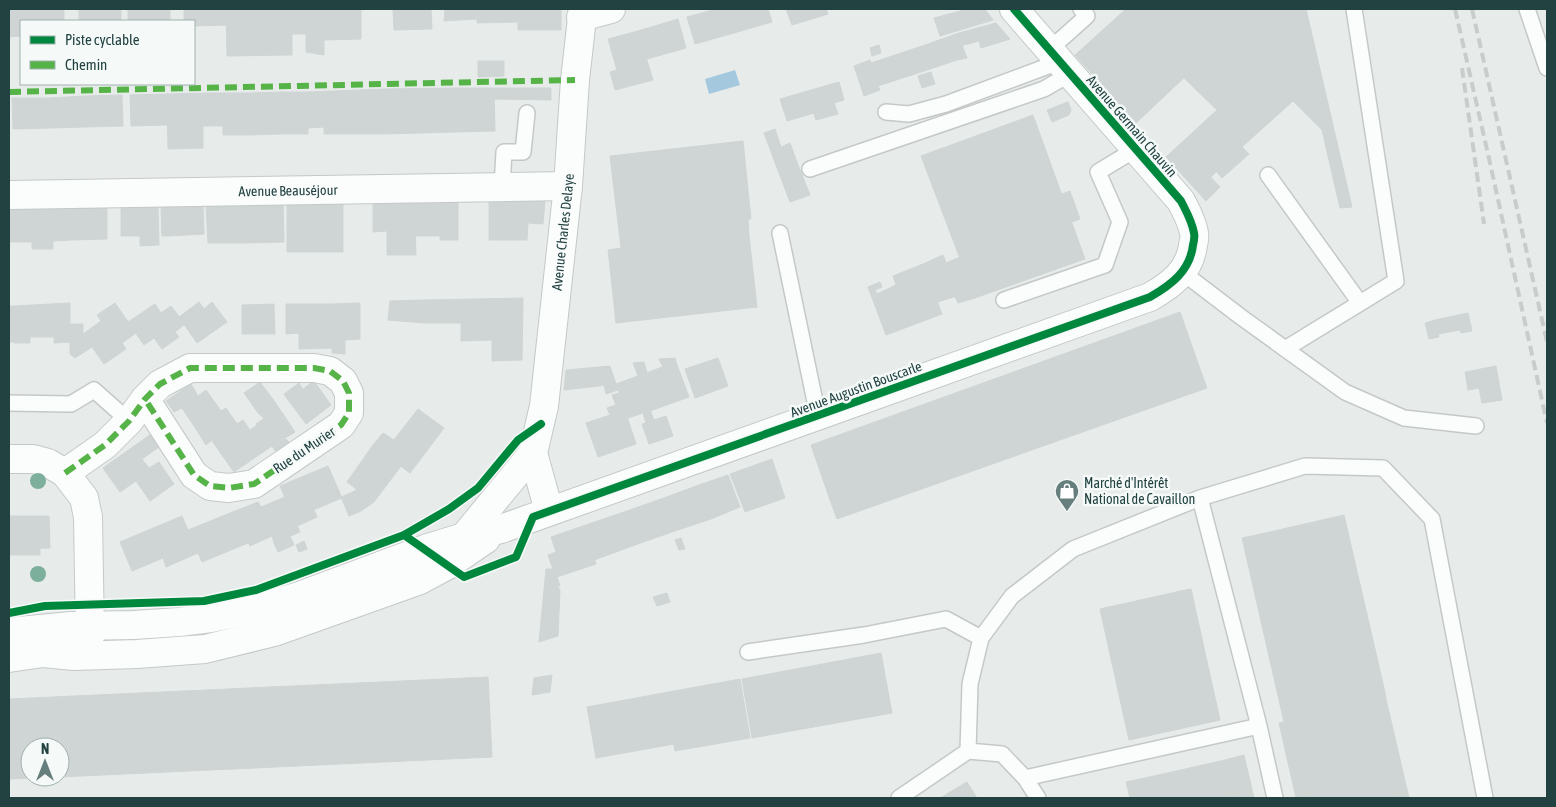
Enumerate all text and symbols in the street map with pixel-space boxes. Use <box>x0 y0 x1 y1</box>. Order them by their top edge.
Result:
legend <box>20 20 195 85</box>
text: Piste cyclable <box>65 31 140 48</box>
text: Chemin <box>65 56 107 73</box>
street label: Avenue Germain Chauvin <box>1084 72 1180 180</box>
street label: Avenue Charles Delaye <box>549 173 577 291</box>
street label: Avenue Beauséjour <box>238 182 338 199</box>
street label: Avenue Augustin Bouscarle <box>788 358 924 420</box>
street label: Rue du Murier <box>270 423 339 477</box>
place label: Marché d'Intérêt National de Cavaillon <box>1084 475 1195 507</box>
shop icon: Marché d'Intérêt National de Cavaillon <box>1054 478 1080 512</box>
north arrow <box>20 737 70 787</box>
text: N <box>41 741 49 757</box>

